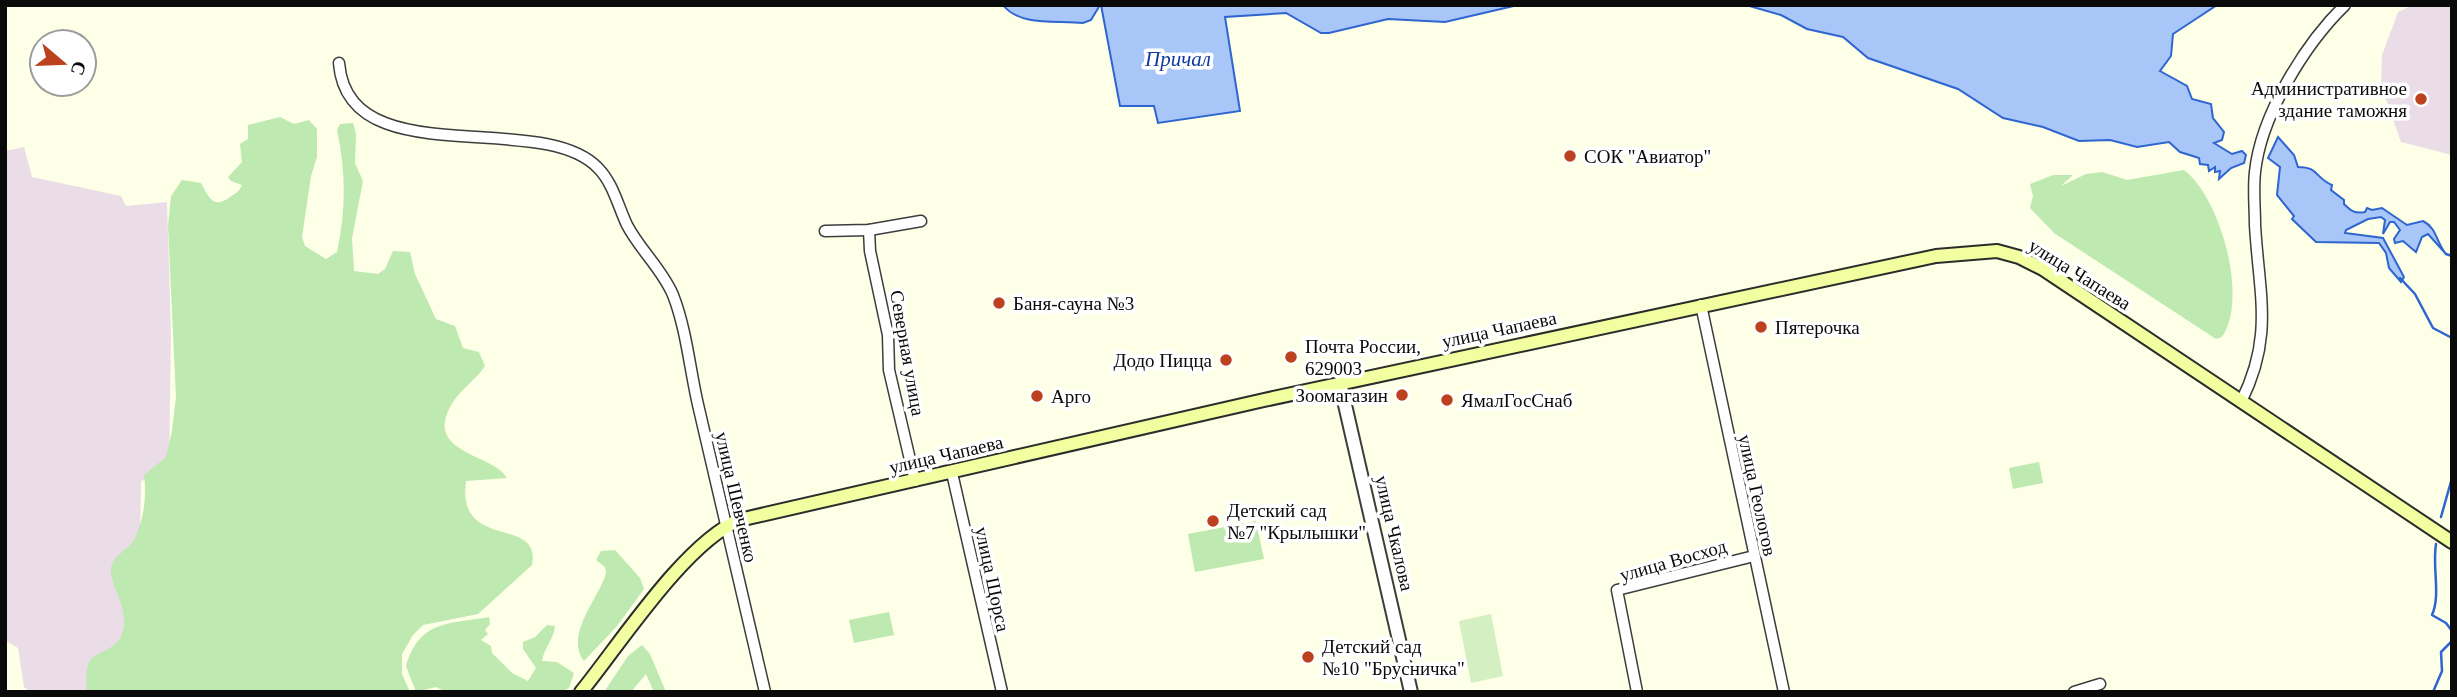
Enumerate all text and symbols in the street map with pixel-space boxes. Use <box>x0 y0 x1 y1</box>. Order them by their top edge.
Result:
north arrow <box>28 28 98 98</box>
water label: Причал <box>1144 47 1211 71</box>
text: С <box>66 58 91 78</box>
place label: Административное здание таможня <box>2251 78 2407 121</box>
marker: Административное здание таможня <box>2413 91 2429 107</box>
place label: СОК "Авиатор" <box>1584 146 1711 167</box>
marker: СОК "Авиатор" <box>1562 148 1578 164</box>
street label: улица Чапаева <box>2025 235 2135 314</box>
street label: Северная улица <box>886 289 929 418</box>
place label: Баня-сауна №3 <box>1013 293 1134 314</box>
marker: Баня-сауна №3 <box>991 295 1007 311</box>
street label: улица Чапаева <box>1440 307 1559 352</box>
place label: Пятерочка <box>1775 317 1860 338</box>
marker: Пятерочка <box>1753 319 1769 335</box>
place label: Почта России, 629003 <box>1305 336 1421 379</box>
marker: Почта России, 629003 <box>1283 349 1299 365</box>
place label: Додо Пицца <box>1114 350 1213 371</box>
marker: Додо Пицца <box>1218 352 1234 368</box>
place label: Зоомагазин <box>1295 385 1388 406</box>
place label: Арго <box>1051 386 1091 407</box>
marker: Зоомагазин <box>1394 387 1410 403</box>
marker: Арго <box>1029 388 1045 404</box>
place label: ЯмалГосСнаб <box>1461 390 1572 411</box>
marker: ЯмалГосСнаб <box>1439 392 1455 408</box>
street label: улица Шевченко <box>711 430 762 564</box>
street label: улица Чапаева <box>887 431 1006 478</box>
street label: улица Геологов <box>1734 432 1781 558</box>
street label: улица Чкалова <box>1371 473 1418 593</box>
place label: Детский сад №7 "Крылышки" <box>1227 500 1366 543</box>
marker: Детский сад №7 "Крылышки" <box>1205 513 1221 529</box>
street label: улица Щорса <box>971 525 1014 634</box>
street label: улица Восход <box>1617 535 1729 586</box>
place label: Детский сад №10 "Брусничка" <box>1322 636 1465 679</box>
marker: Детский сад №10 "Брусничка" <box>1300 649 1316 665</box>

